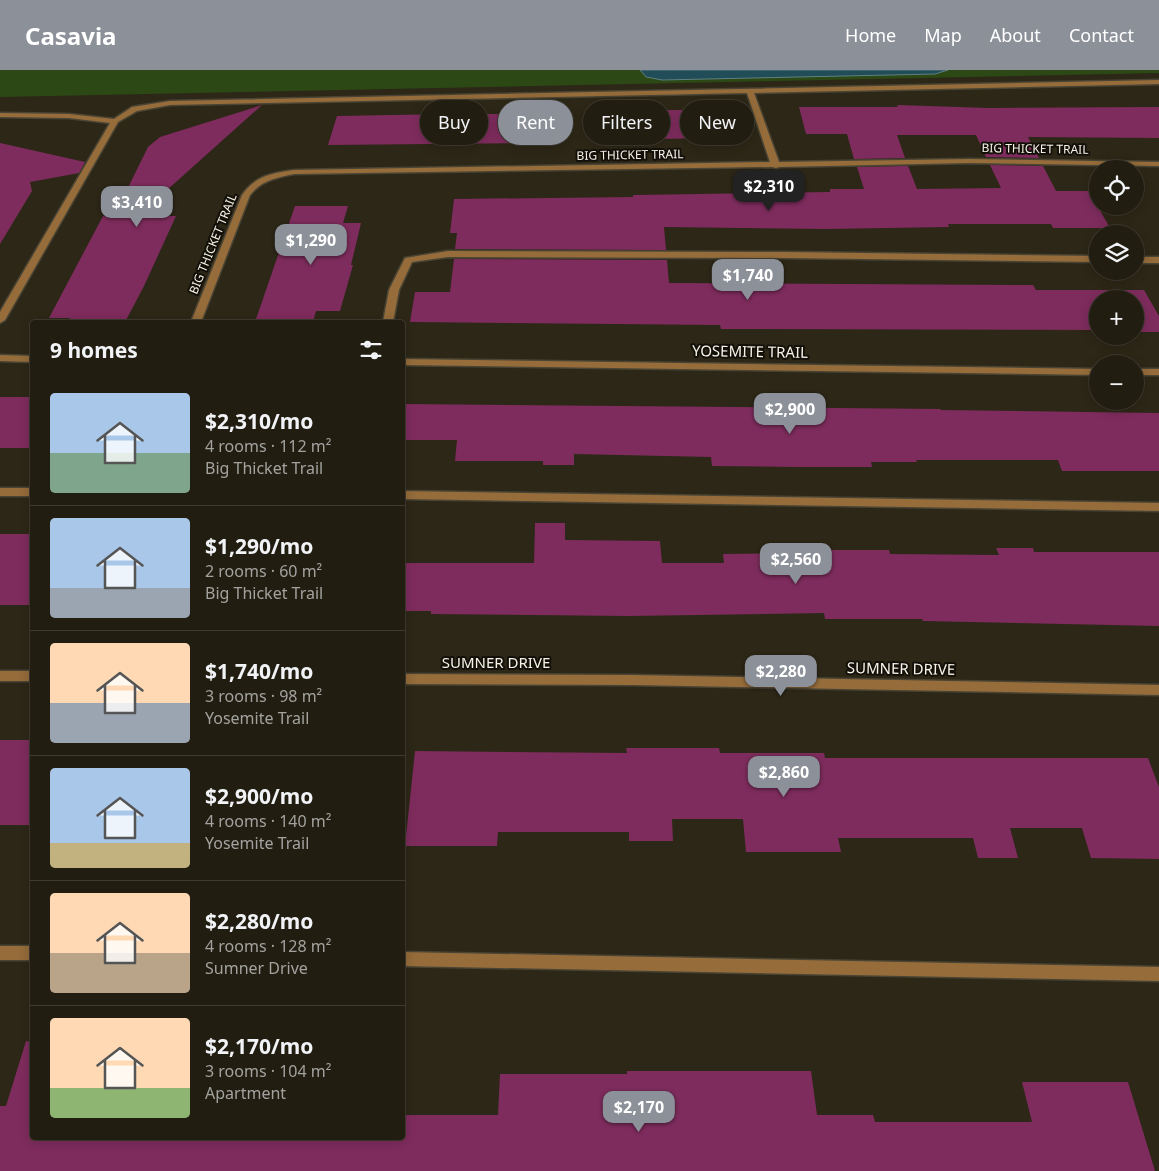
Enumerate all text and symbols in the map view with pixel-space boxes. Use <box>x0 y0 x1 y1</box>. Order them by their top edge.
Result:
text: Casavia <box>25 19 116 52</box>
text: Home <box>845 23 896 47</box>
text: Map <box>924 23 962 47</box>
text: About <box>990 23 1041 47</box>
text: Contact <box>1069 23 1134 47</box>
chip: Buy <box>420 100 488 145</box>
chip: Rent <box>498 100 573 145</box>
chip: Filters <box>583 100 670 145</box>
chip: New <box>680 100 754 145</box>
street label: BIG THICKET TRAIL <box>981 139 1089 158</box>
street label: BIG THICKET TRAIL <box>576 145 684 164</box>
map controls <box>1089 160 1144 410</box>
button: locate <box>1089 160 1144 215</box>
pin: $2,310 <box>728 170 810 212</box>
text: $2,310 <box>744 175 794 197</box>
pin: $3,410 <box>96 186 178 228</box>
text: $3,410 <box>112 191 162 213</box>
street label: BIG THICKET TRAIL <box>185 191 240 297</box>
pin: $1,290 <box>270 224 352 266</box>
button: layers <box>1089 225 1144 280</box>
text: $1,290 <box>286 229 336 251</box>
pin: $1,740 <box>707 258 789 301</box>
text: $1,740 <box>723 264 773 286</box>
button: + <box>1089 290 1144 345</box>
text: 9 homes <box>50 336 138 364</box>
icon: filters <box>357 336 385 364</box>
street label: YOSEMITE TRAIL <box>692 340 808 362</box>
button: − <box>1089 355 1144 410</box>
pin: $2,900 <box>749 392 831 435</box>
text: $2,900 <box>765 398 815 420</box>
text: $2,310/mo <box>205 407 313 435</box>
icon: home <box>90 413 150 473</box>
text: 4 rooms · 112 m² <box>205 435 331 457</box>
text: Big Thicket Trail <box>205 457 323 479</box>
text: $1,290/mo <box>205 532 313 560</box>
icon: home <box>90 538 150 598</box>
pin: $2,560 <box>755 542 837 585</box>
text: $2,560 <box>771 548 821 570</box>
text: 2 rooms · 60 m² <box>205 560 322 582</box>
text: Big Thicket Trail <box>205 582 323 604</box>
street label: SUMNER DRIVE <box>442 652 550 672</box>
pin: $2,280 <box>740 654 822 697</box>
text: $1,740/mo <box>205 657 313 685</box>
street label: SUMNER DRIVE <box>847 657 955 679</box>
text: $2,280 <box>756 660 806 682</box>
icon: home <box>90 663 150 723</box>
text: 3 rooms · 98 m² <box>205 685 322 707</box>
text: Yosemite Trail <box>205 707 309 729</box>
pin: $2,860 <box>743 756 825 798</box>
text: $2,860 <box>759 761 809 783</box>
text: $2,900/mo <box>205 782 313 810</box>
icon: home <box>90 788 150 848</box>
text: 4 rooms · 140 m² <box>205 810 331 832</box>
text: Yosemite Trail <box>205 832 309 854</box>
text: $2,280/mo <box>205 907 313 935</box>
icon: home <box>90 913 150 973</box>
text: 4 rooms · 128 m² <box>205 935 331 957</box>
text: Sumner Drive <box>205 957 308 979</box>
text: $2,170/mo <box>205 1032 313 1060</box>
icon: home <box>90 1038 150 1098</box>
text: 3 rooms · 104 m² <box>205 1060 331 1082</box>
text: Apartment <box>205 1082 286 1104</box>
pin: $2,170 <box>598 1090 680 1133</box>
text: $2,170 <box>614 1096 664 1118</box>

